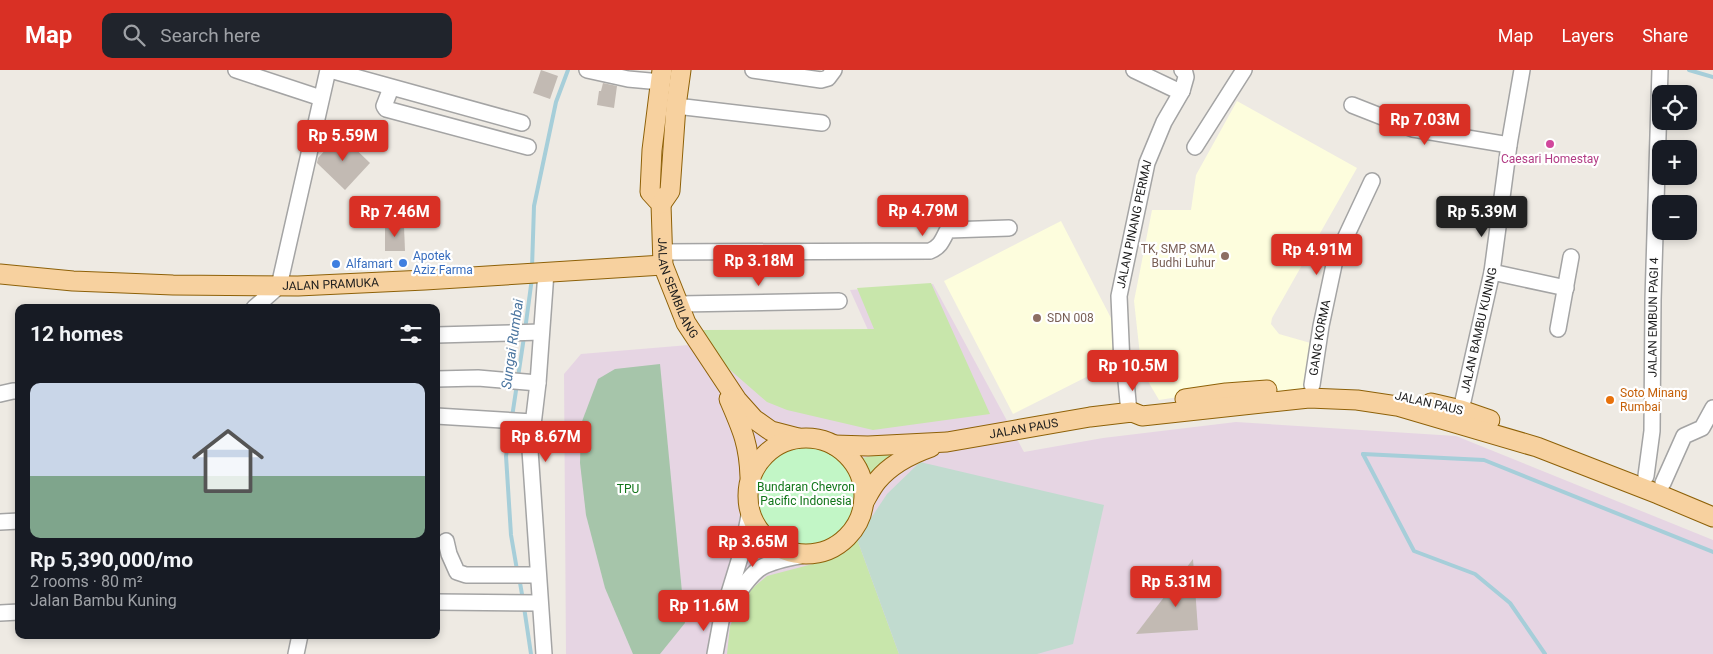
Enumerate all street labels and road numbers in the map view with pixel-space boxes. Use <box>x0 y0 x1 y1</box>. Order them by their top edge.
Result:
street label: JALAN PINANG PERMAI <box>1114 158 1155 290</box>
street label: JALAN SEMBILANG <box>655 237 701 341</box>
street label: JALAN EMBUN PAGI 4 <box>1645 257 1661 378</box>
street label: JALAN BAMBU KUNING <box>1458 266 1500 394</box>
street label: JALAN PRAMUKA <box>282 275 379 293</box>
street label: GANG KORMA <box>1306 298 1333 377</box>
street label: JALAN PAUS <box>1393 388 1465 418</box>
street label: JALAN PAUS <box>988 416 1059 441</box>

